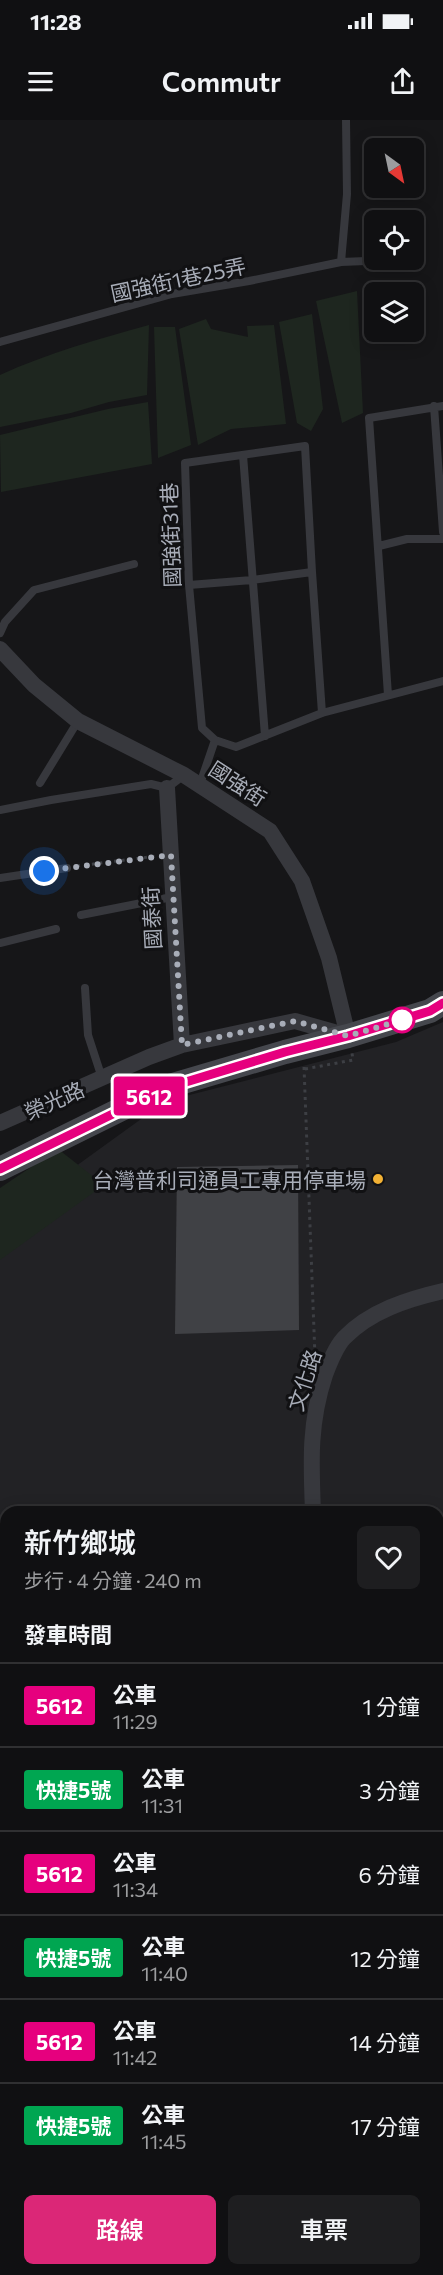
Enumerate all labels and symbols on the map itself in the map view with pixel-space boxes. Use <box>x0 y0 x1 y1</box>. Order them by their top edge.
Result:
north arrow <box>364 138 424 198</box>
street label: 國強街1巷25弄 <box>108 252 248 306</box>
street label: 國強街31巷 <box>156 482 184 588</box>
street label: 國強街 <box>205 755 271 811</box>
your location <box>29 856 59 886</box>
street label: 國泰街 <box>137 886 165 950</box>
unlabelled marker <box>389 1007 415 1033</box>
street label: 榮光路 <box>20 1076 88 1124</box>
line badge: 5612 <box>107 1076 191 1116</box>
place label: 台灣普利司通員工專用停車場 <box>93 1167 366 1192</box>
marker: 台灣普利司通員工專用停車場 <box>371 1172 385 1186</box>
street label: 文化路 <box>282 1346 326 1414</box>

